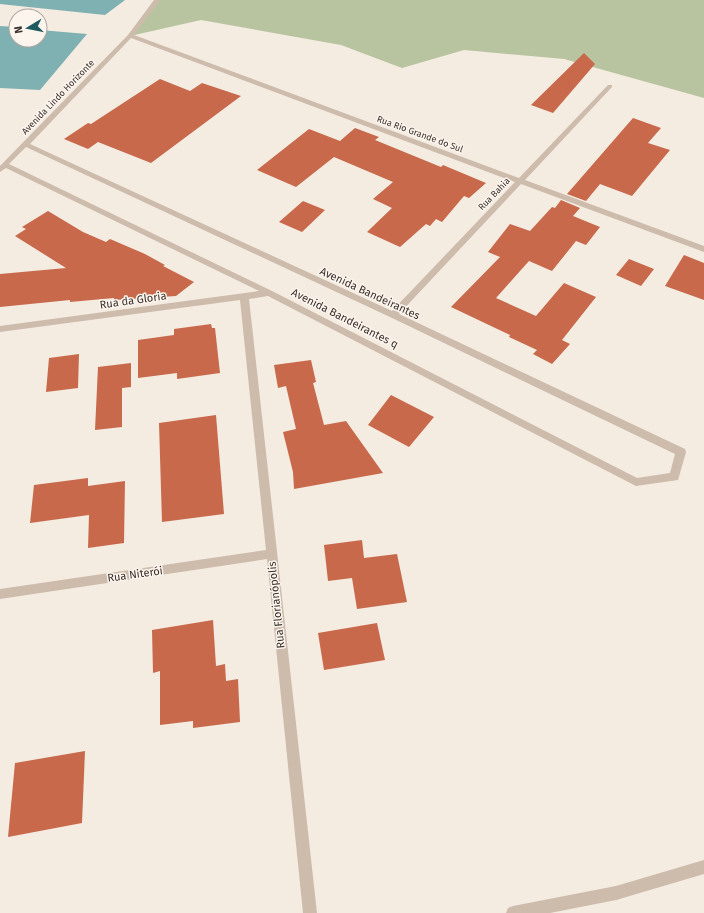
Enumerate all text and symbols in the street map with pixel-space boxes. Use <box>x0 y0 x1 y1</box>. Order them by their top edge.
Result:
north arrow <box>8 8 48 48</box>
text: N <box>12 25 26 34</box>
street label: Avenida Lindo Horizonte <box>20 57 96 136</box>
street label: Rua Rio Grande do Sul <box>375 114 465 154</box>
street label: Rua Bahia <box>476 176 512 212</box>
street label: Avenida Bandeirantes <box>318 265 422 322</box>
street label: Avenida Bandeirantes q <box>289 286 400 351</box>
street label: Rua da Gloria <box>99 289 167 312</box>
street label: Rua Florianópolis <box>265 561 288 649</box>
street label: Rua Niterói <box>107 564 164 585</box>

